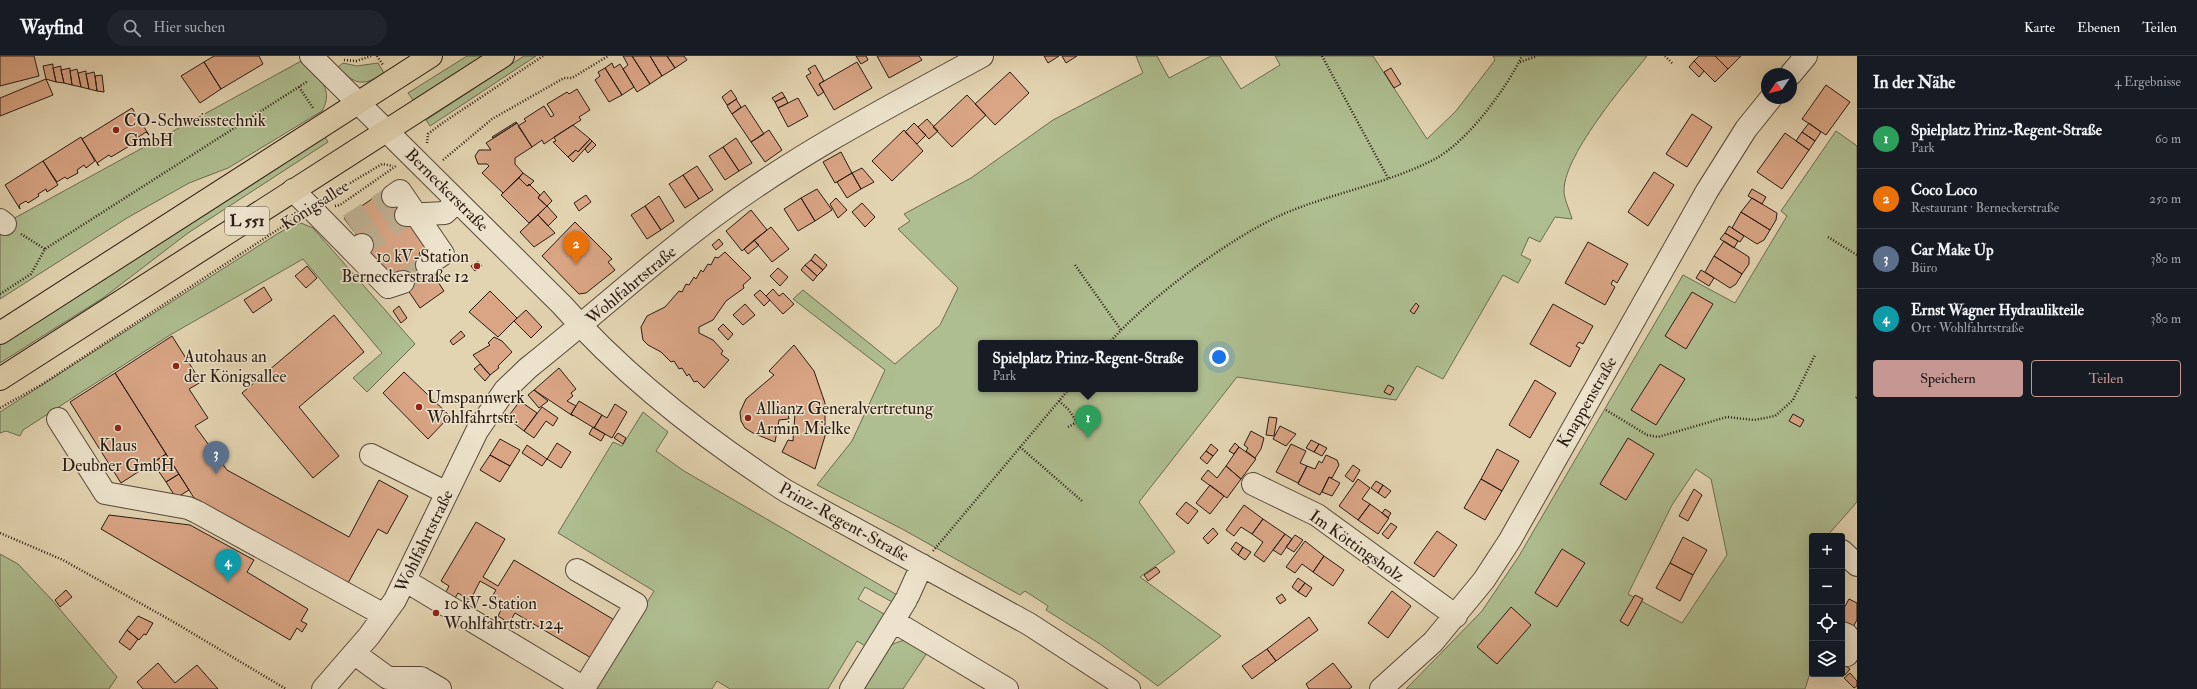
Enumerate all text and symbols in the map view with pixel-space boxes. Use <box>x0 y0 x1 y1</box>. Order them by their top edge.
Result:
search box <box>107 10 387 46</box>
text: Wayfind <box>20 16 83 40</box>
icon: search <box>121 17 143 39</box>
text: Hier suchen <box>153 18 225 37</box>
text: Karte <box>2024 19 2055 36</box>
text: Ebenen <box>2077 19 2120 36</box>
text: Teilen <box>2142 19 2177 36</box>
north arrow <box>1761 68 1797 104</box>
text: In der Nähe <box>1873 72 1955 93</box>
text: 4 Ergebnisse <box>2114 74 2181 90</box>
place label: CO-Schweisstechnik GmbH <box>124 110 266 151</box>
text: Spielplatz Prinz-Regent-Straße <box>1911 121 2102 140</box>
marker: CO-Schweisstechnik GmbH <box>111 125 121 135</box>
text: 1 <box>1884 131 1888 147</box>
text: 60 m <box>2155 131 2181 147</box>
text: Park <box>1911 140 1935 156</box>
street label: Berneckerstraße <box>401 144 493 236</box>
street label: Königsallee <box>277 175 353 235</box>
text: Coco Loco <box>1911 181 1977 200</box>
text: 2 <box>1883 191 1889 207</box>
text: 250 m <box>2149 191 2181 207</box>
text: Restaurant · Berneckerstraße <box>1911 200 2059 216</box>
road number: L 551 <box>225 207 269 235</box>
pin: 2 <box>563 231 589 264</box>
street label: Wohlfahrtstraße <box>581 241 680 329</box>
text: Car Make Up <box>1911 241 1994 260</box>
place label: 10 kV-Station Berneckerstraße 12 <box>341 246 469 287</box>
text: 3 <box>1884 251 1889 267</box>
text: 380 m <box>2150 251 2181 267</box>
text: Büro <box>1911 260 1937 276</box>
marker: 10 kV-Station Berneckerstraße 12 <box>472 261 482 271</box>
text: Ernst Wagner Hydraulikteile <box>1911 301 2084 320</box>
text: 4 <box>1882 311 1890 327</box>
text: 380 m <box>2150 311 2181 327</box>
text: Ort · Wohlfahrtstraße <box>1911 320 2024 336</box>
popup <box>978 340 1198 392</box>
place label: Autohaus an der Königsallee <box>183 346 287 387</box>
your location <box>1209 347 1229 367</box>
text: Spielplatz Prinz-Regent-Straße <box>993 349 1183 368</box>
street label: Knappenstraße <box>1552 353 1622 452</box>
button: Speichern <box>1873 360 2023 397</box>
button: Teilen <box>2031 360 2181 397</box>
marker: Autohaus an der Königsallee <box>171 361 181 371</box>
text: Park <box>993 368 1016 384</box>
place label: Umspannwerk Wohlfahrtstr. <box>426 387 525 428</box>
place label: Allianz Generalvertretung Armin Mielke <box>755 398 934 439</box>
marker: Umspannwerk Wohlfahrtstr. <box>414 402 424 412</box>
pin: 1 <box>1075 405 1101 438</box>
marker: Allianz Generalvertretung Armin Mielke <box>743 413 753 423</box>
marker: Klaus Deubner GmbH <box>113 423 123 433</box>
place label: Klaus Deubner GmbH <box>61 435 175 476</box>
pin: 3 <box>203 441 229 474</box>
street label: Prinz-Regent-Straße <box>775 478 913 566</box>
street label: Wohlfahrtstraße <box>390 486 458 597</box>
street label: Im Köttingsholz <box>1305 505 1409 587</box>
map controls <box>1809 533 1845 677</box>
button: + <box>1809 533 1845 569</box>
pin: 4 <box>215 549 241 582</box>
button: − <box>1809 569 1845 605</box>
place label: 10 kV-Station Wohlfahrtstr. 124 <box>443 593 563 634</box>
button: locate <box>1809 605 1845 641</box>
marker: 10 kV-Station Wohlfahrtstr. 124 <box>431 608 441 618</box>
button: layers <box>1809 641 1845 677</box>

